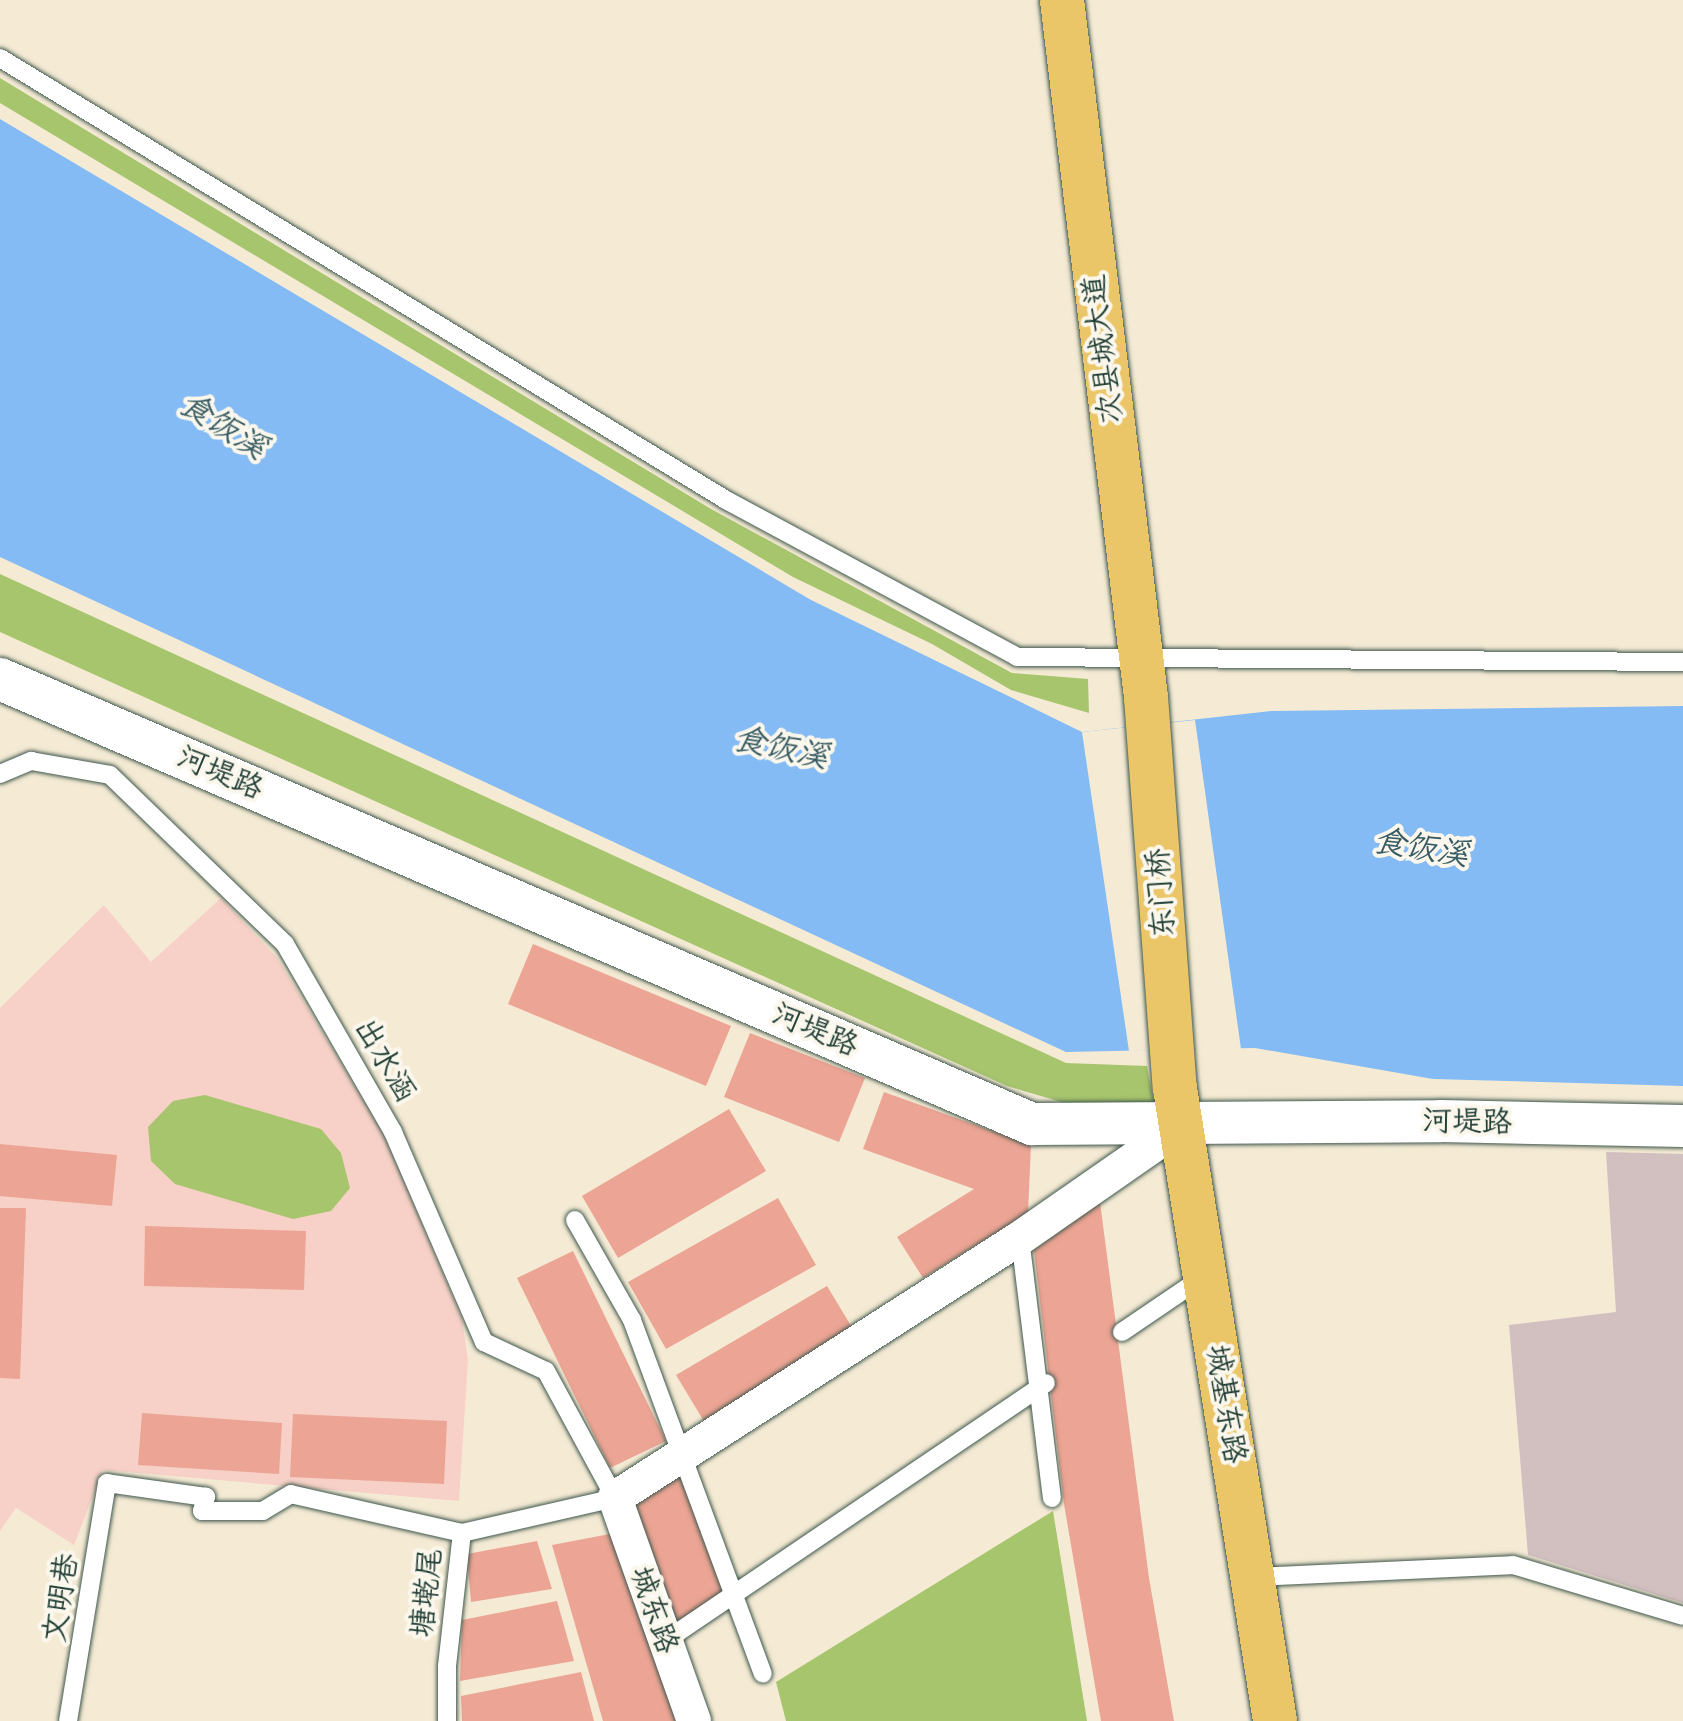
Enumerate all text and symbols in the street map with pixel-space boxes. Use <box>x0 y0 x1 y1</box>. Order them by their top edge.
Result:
street label: 次县城大道 <box>1076 272 1130 426</box>
water label: 食饭溪 <box>172 384 274 468</box>
water label: 食饭溪 <box>730 719 832 777</box>
street label: 河堤路 <box>172 739 268 807</box>
water label: 食饭溪 <box>1371 822 1471 874</box>
street label: 东门桥 <box>1140 847 1182 939</box>
street label: 河堤路 <box>767 996 863 1064</box>
street label: 出水涵 <box>347 1012 423 1108</box>
street label: 河堤路 <box>1422 1103 1512 1141</box>
street label: 城基东路 <box>1199 1342 1253 1466</box>
street label: 塘墘尾 <box>404 1546 450 1640</box>
street label: 文明巷 <box>36 1551 86 1645</box>
street label: 城东路 <box>622 1562 686 1658</box>

